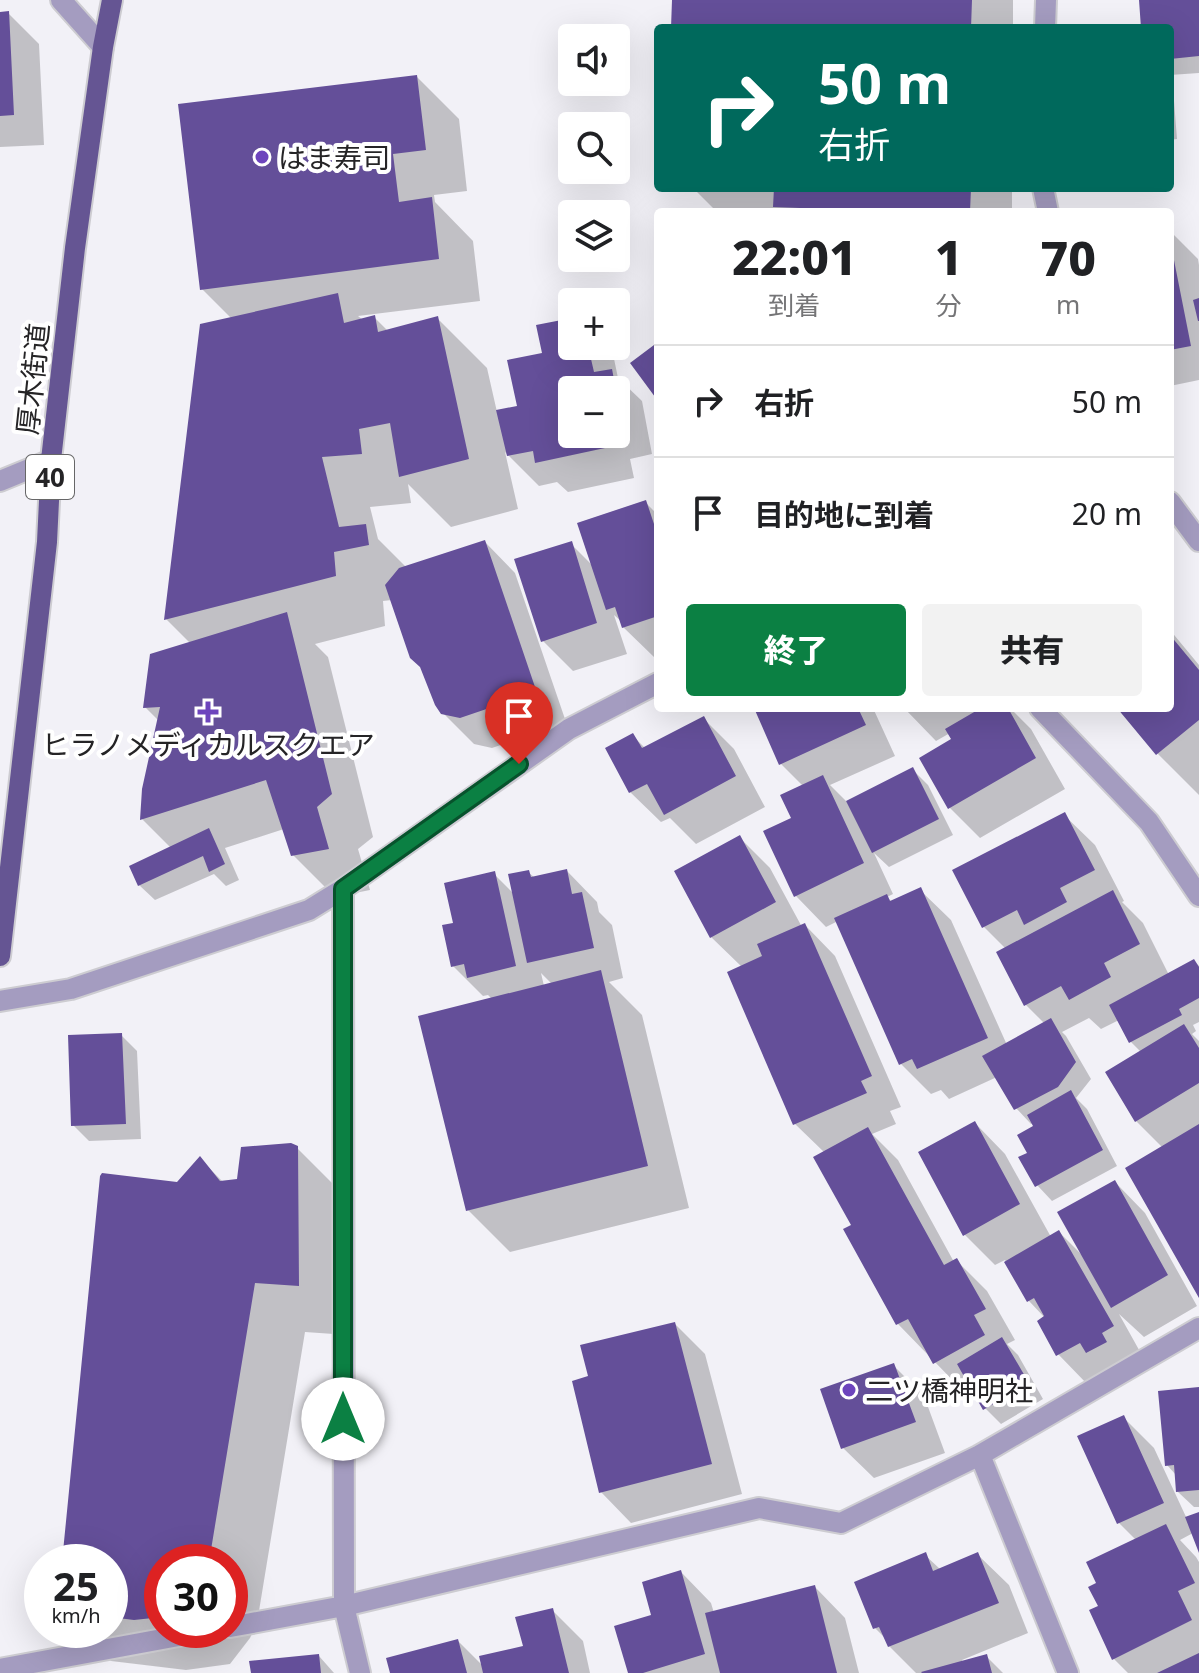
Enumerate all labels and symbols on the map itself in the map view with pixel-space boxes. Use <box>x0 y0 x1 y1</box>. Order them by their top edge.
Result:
place label: はま寿司 <box>278 138 390 176</box>
marker: はま寿司 <box>253 148 271 166</box>
street label: 厚木街道 <box>7 321 57 437</box>
road number: 40 <box>26 455 74 499</box>
pin <box>485 682 553 764</box>
marker: ヒラノメディカルスクエア <box>197 701 219 723</box>
place label: ヒラノメディカルスクエア <box>41 725 375 763</box>
place label: 二ツ橋神明社 <box>865 1371 1033 1409</box>
position arrow <box>301 1377 385 1461</box>
marker: 二ツ橋神明社 <box>840 1381 858 1399</box>
speed limit sign: 30 <box>144 1544 248 1648</box>

